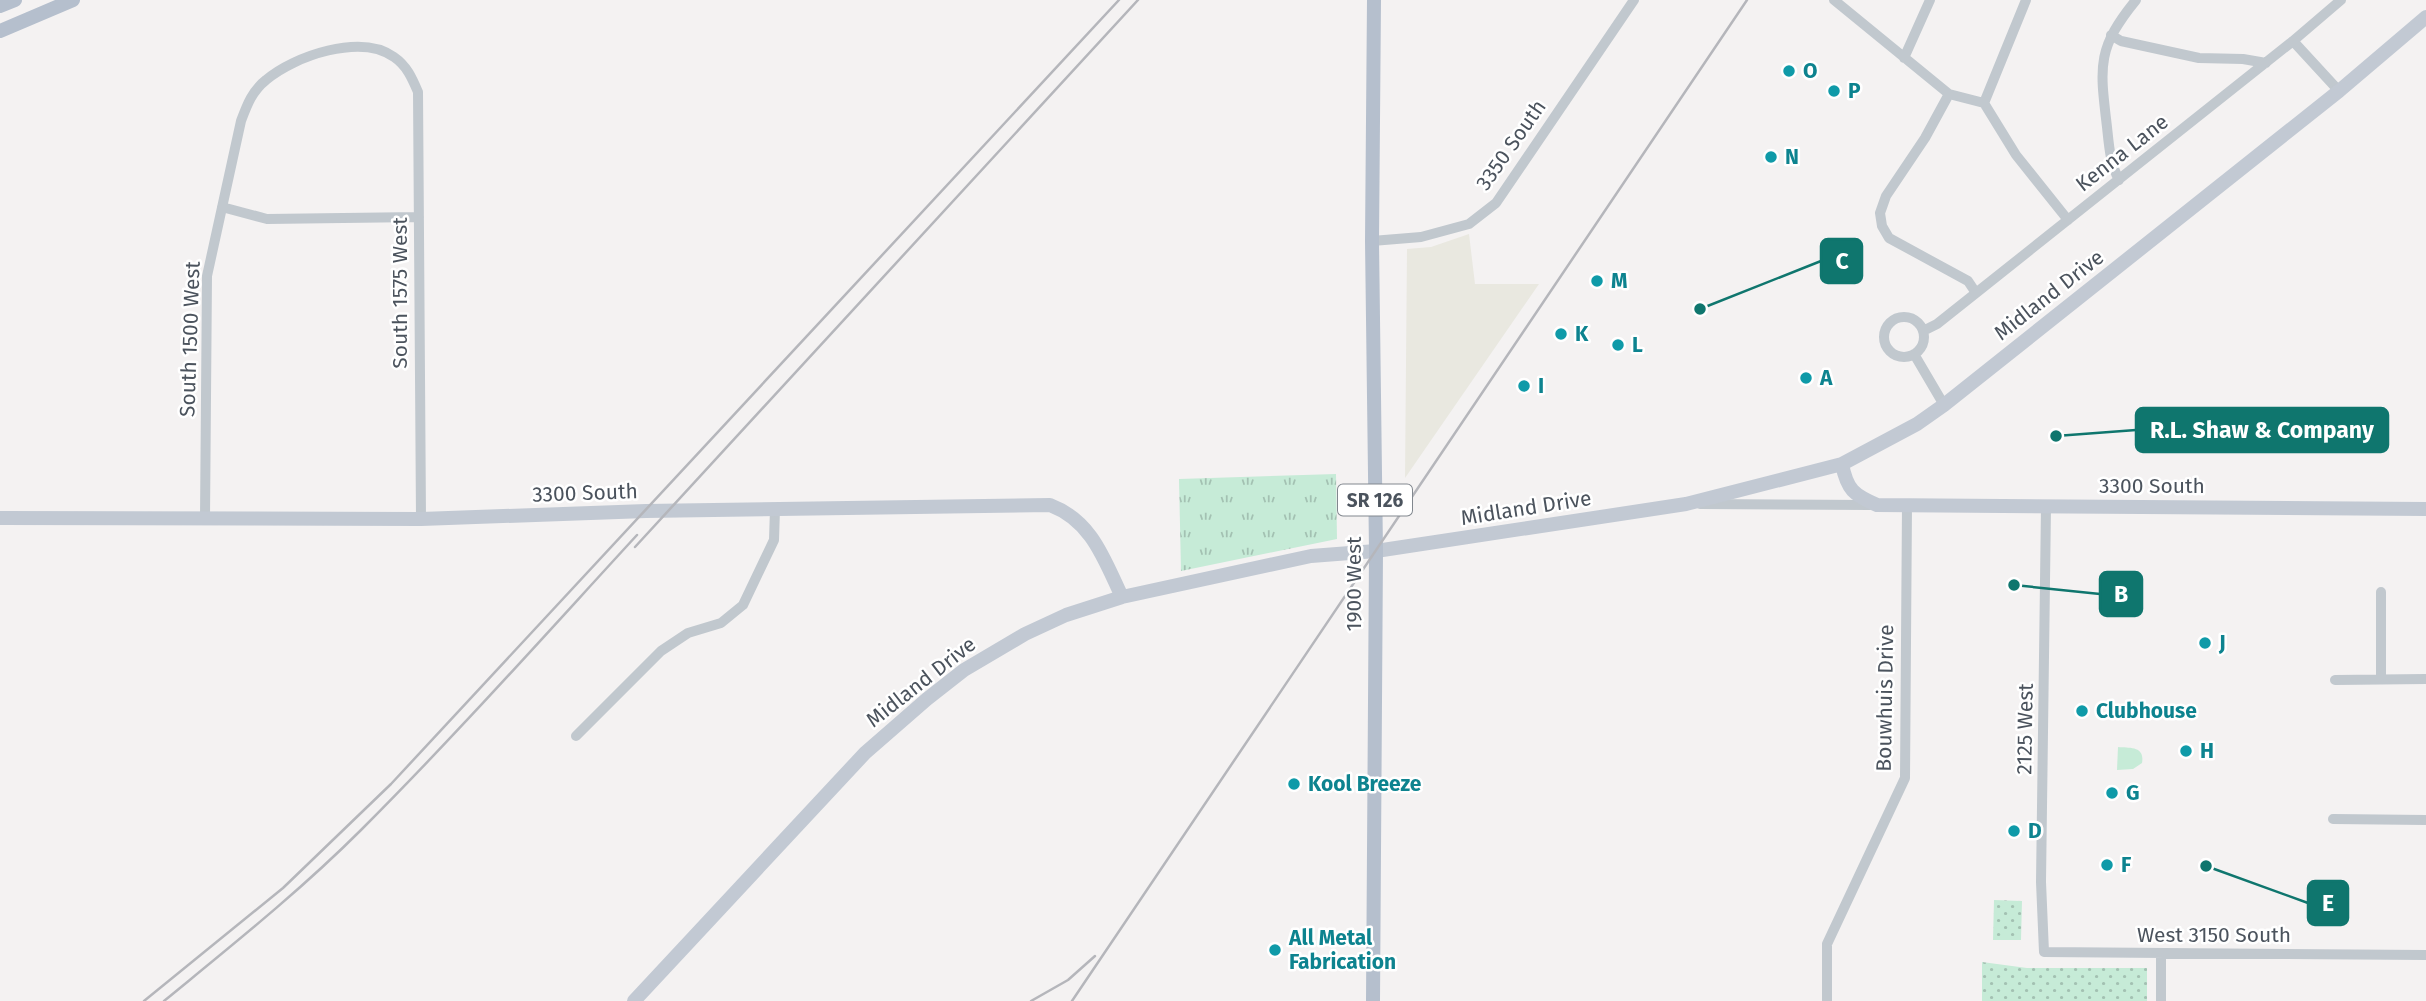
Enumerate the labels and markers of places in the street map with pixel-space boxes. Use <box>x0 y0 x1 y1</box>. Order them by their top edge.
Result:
place label: O <box>1803 58 1818 84</box>
marker: O <box>1781 63 1797 79</box>
place label: P <box>1848 78 1861 104</box>
marker: P <box>1826 83 1842 99</box>
place label: N <box>1785 144 1799 170</box>
marker: N <box>1763 149 1779 165</box>
callout: C <box>1821 239 1862 283</box>
place label: M <box>1611 268 1628 294</box>
marker: M <box>1589 273 1605 289</box>
place label: K <box>1575 321 1589 347</box>
marker: K <box>1553 326 1569 342</box>
place label: L <box>1632 332 1643 358</box>
marker: L <box>1610 337 1626 353</box>
place label: A <box>1819 365 1833 391</box>
marker: A <box>1798 370 1814 386</box>
place label: I <box>1538 373 1544 399</box>
marker: I <box>1516 378 1532 394</box>
callout: R.L. Shaw & Company <box>2136 408 2388 452</box>
callout: B <box>2100 572 2142 616</box>
place label: J <box>2218 630 2226 656</box>
marker: J <box>2197 635 2213 651</box>
place label: Clubhouse <box>2096 698 2197 724</box>
marker: Clubhouse <box>2074 703 2090 719</box>
place label: H <box>2200 738 2214 764</box>
marker: H <box>2178 743 2194 759</box>
place label: Kool Breeze <box>1308 771 1422 797</box>
marker: Kool Breeze <box>1286 776 1302 792</box>
place label: G <box>2126 780 2140 806</box>
marker: G <box>2104 785 2120 801</box>
place label: D <box>2028 818 2042 844</box>
marker: D <box>2006 823 2022 839</box>
place label: F <box>2121 852 2132 878</box>
marker: F <box>2099 857 2115 873</box>
callout: E <box>2308 881 2348 925</box>
place label: All Metal Fabrication <box>1288 925 1396 975</box>
marker: All Metal Fabrication <box>1267 942 1283 958</box>

